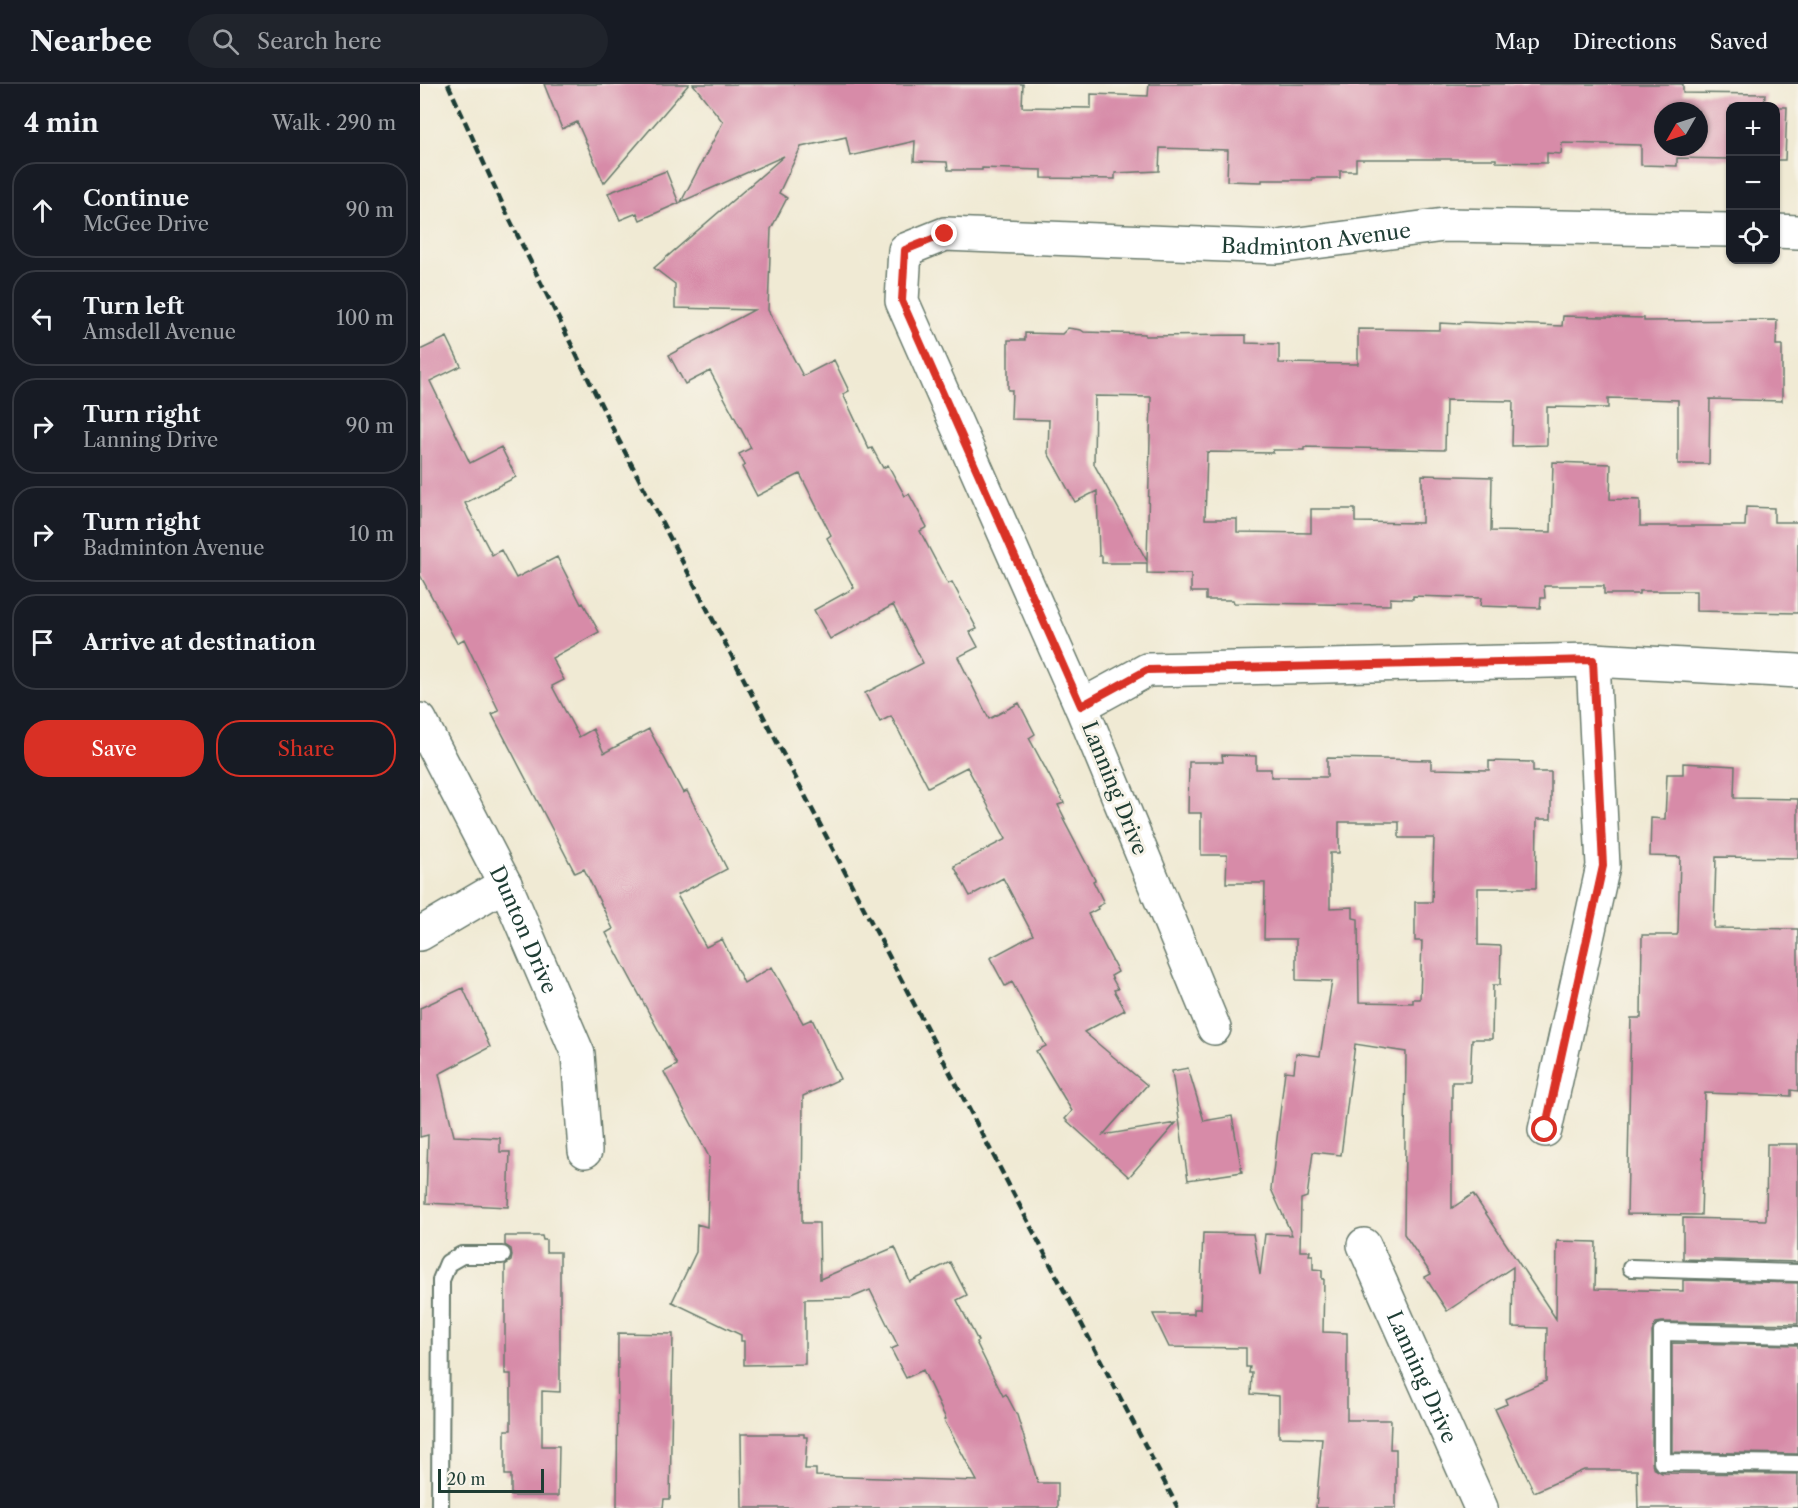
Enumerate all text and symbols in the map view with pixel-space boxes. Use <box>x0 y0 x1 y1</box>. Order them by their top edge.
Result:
search box <box>188 14 608 68</box>
text: Nearbee <box>30 24 152 58</box>
icon: search <box>209 25 242 58</box>
text: Search here <box>257 28 382 55</box>
text: Map <box>1495 29 1540 54</box>
text: Directions <box>1573 29 1677 54</box>
text: Saved <box>1710 29 1768 54</box>
north arrow <box>1654 102 1708 156</box>
map controls <box>1726 102 1780 264</box>
button: + <box>1726 102 1780 156</box>
text: 4 min <box>24 107 99 139</box>
text: Walk · 290 m <box>272 111 396 135</box>
button: − <box>1726 156 1780 210</box>
text: Continue <box>83 185 189 212</box>
icon: ahead <box>26 194 59 227</box>
text: 90 m <box>346 198 394 222</box>
button: locate <box>1726 210 1780 264</box>
text: McGee Drive <box>83 212 209 236</box>
street label: Badminton Avenue <box>1221 217 1412 260</box>
route end <box>931 220 957 246</box>
text: Turn left <box>83 293 184 320</box>
icon: left <box>26 302 59 335</box>
text: 100 m <box>336 306 394 330</box>
text: Amsdell Avenue <box>83 320 236 344</box>
text: Turn right <box>83 401 201 428</box>
icon: right <box>26 410 59 443</box>
text: 90 m <box>346 414 394 438</box>
text: Lanning Drive <box>83 428 218 452</box>
text: Turn right <box>83 509 201 536</box>
icon: right <box>26 518 59 551</box>
text: 10 m <box>349 522 394 546</box>
text: Badminton Avenue <box>83 536 264 560</box>
icon: arrive <box>26 626 59 659</box>
text: Arrive at destination <box>83 629 316 656</box>
street label: Lanning Drive <box>1077 718 1153 858</box>
button: Save <box>24 720 204 777</box>
button: Share <box>216 720 396 777</box>
street label: Dunton Drive <box>485 861 563 997</box>
route start <box>1531 1116 1557 1142</box>
street label: Lanning Drive <box>1382 1307 1463 1447</box>
scale bar <box>438 1466 544 1494</box>
text: 20 m <box>447 1469 486 1489</box>

